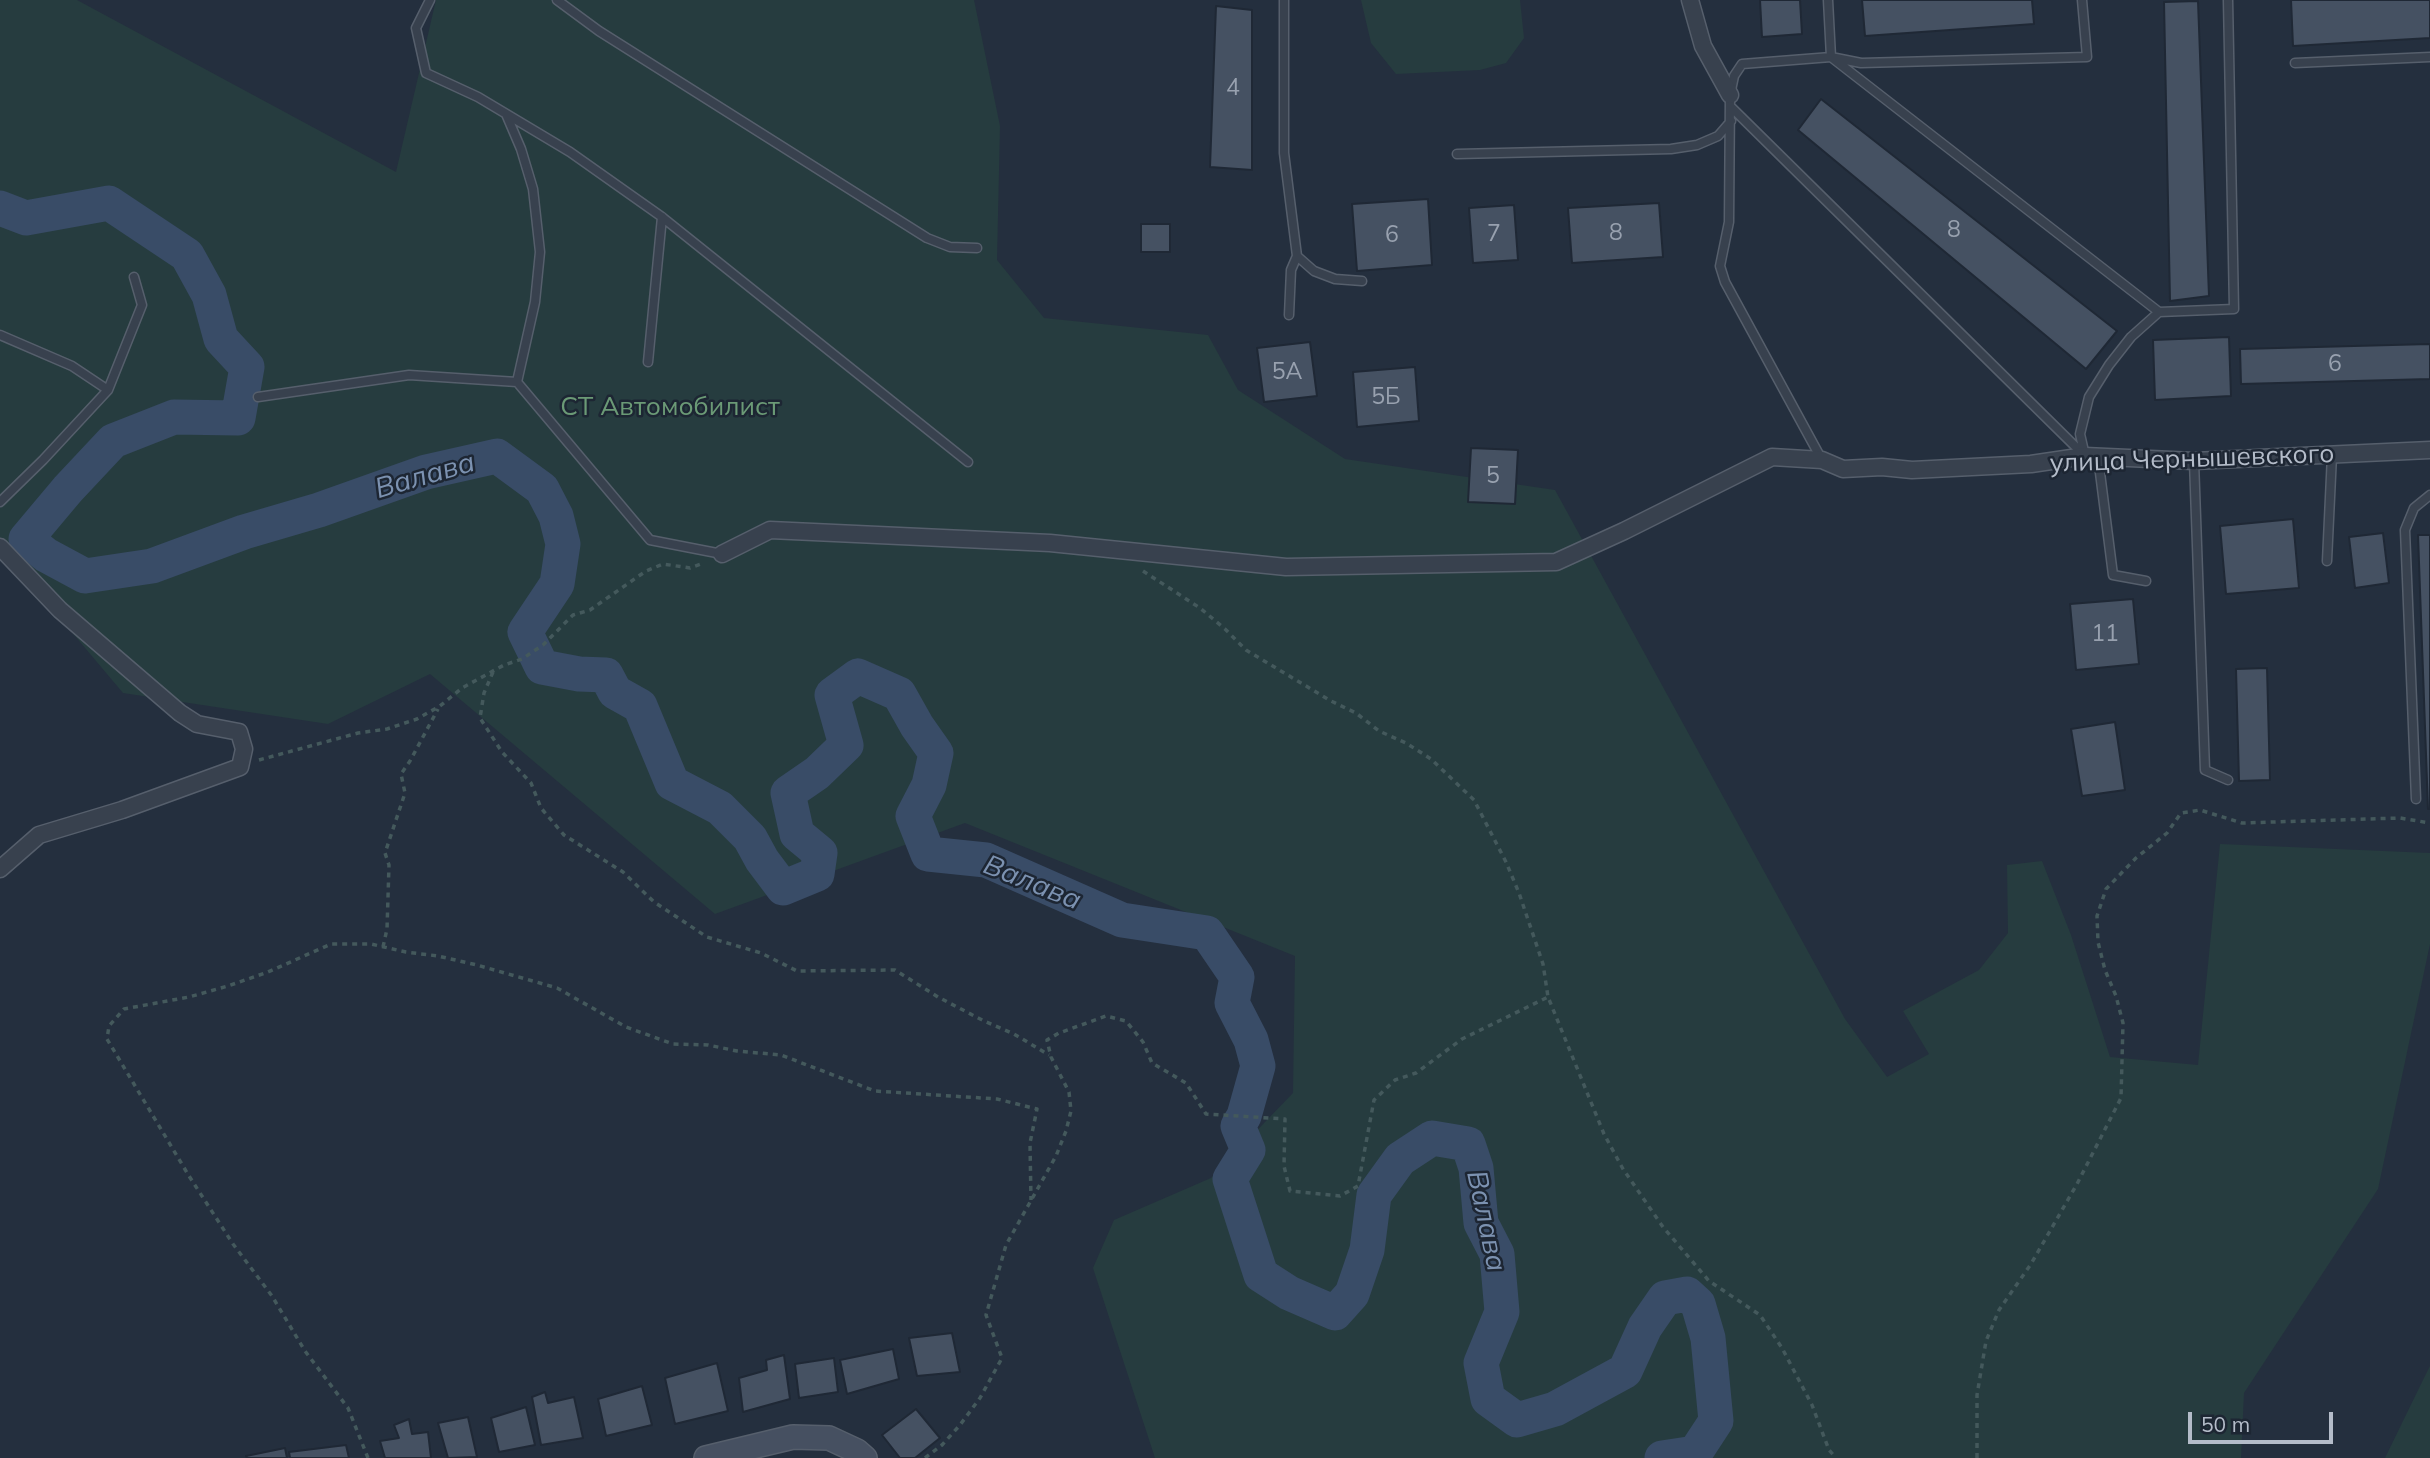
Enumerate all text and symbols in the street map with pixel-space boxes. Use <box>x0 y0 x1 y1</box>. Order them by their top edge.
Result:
house number: 4 <box>1226 74 1240 102</box>
house number: 8 <box>1947 216 1961 244</box>
house number: 8 <box>1609 219 1623 247</box>
house number: 7 <box>1487 220 1501 248</box>
house number: 6 <box>1385 221 1399 249</box>
house number: 6 <box>2328 350 2342 378</box>
house number: 5А <box>1272 358 1302 386</box>
house number: 5Б <box>1371 383 1401 411</box>
park label: СТ Автомобилист <box>560 391 780 423</box>
street label: улица Чернышевского <box>2049 438 2335 480</box>
water label: Валава <box>371 446 479 506</box>
house number: 5 <box>1486 462 1500 490</box>
house number: 11 <box>2091 620 2119 648</box>
water label: Валава <box>978 848 1086 918</box>
water label: Валава <box>1459 1167 1513 1275</box>
scale bar <box>2192 1398 2337 1442</box>
text: 50 m <box>2201 1411 2250 1437</box>

